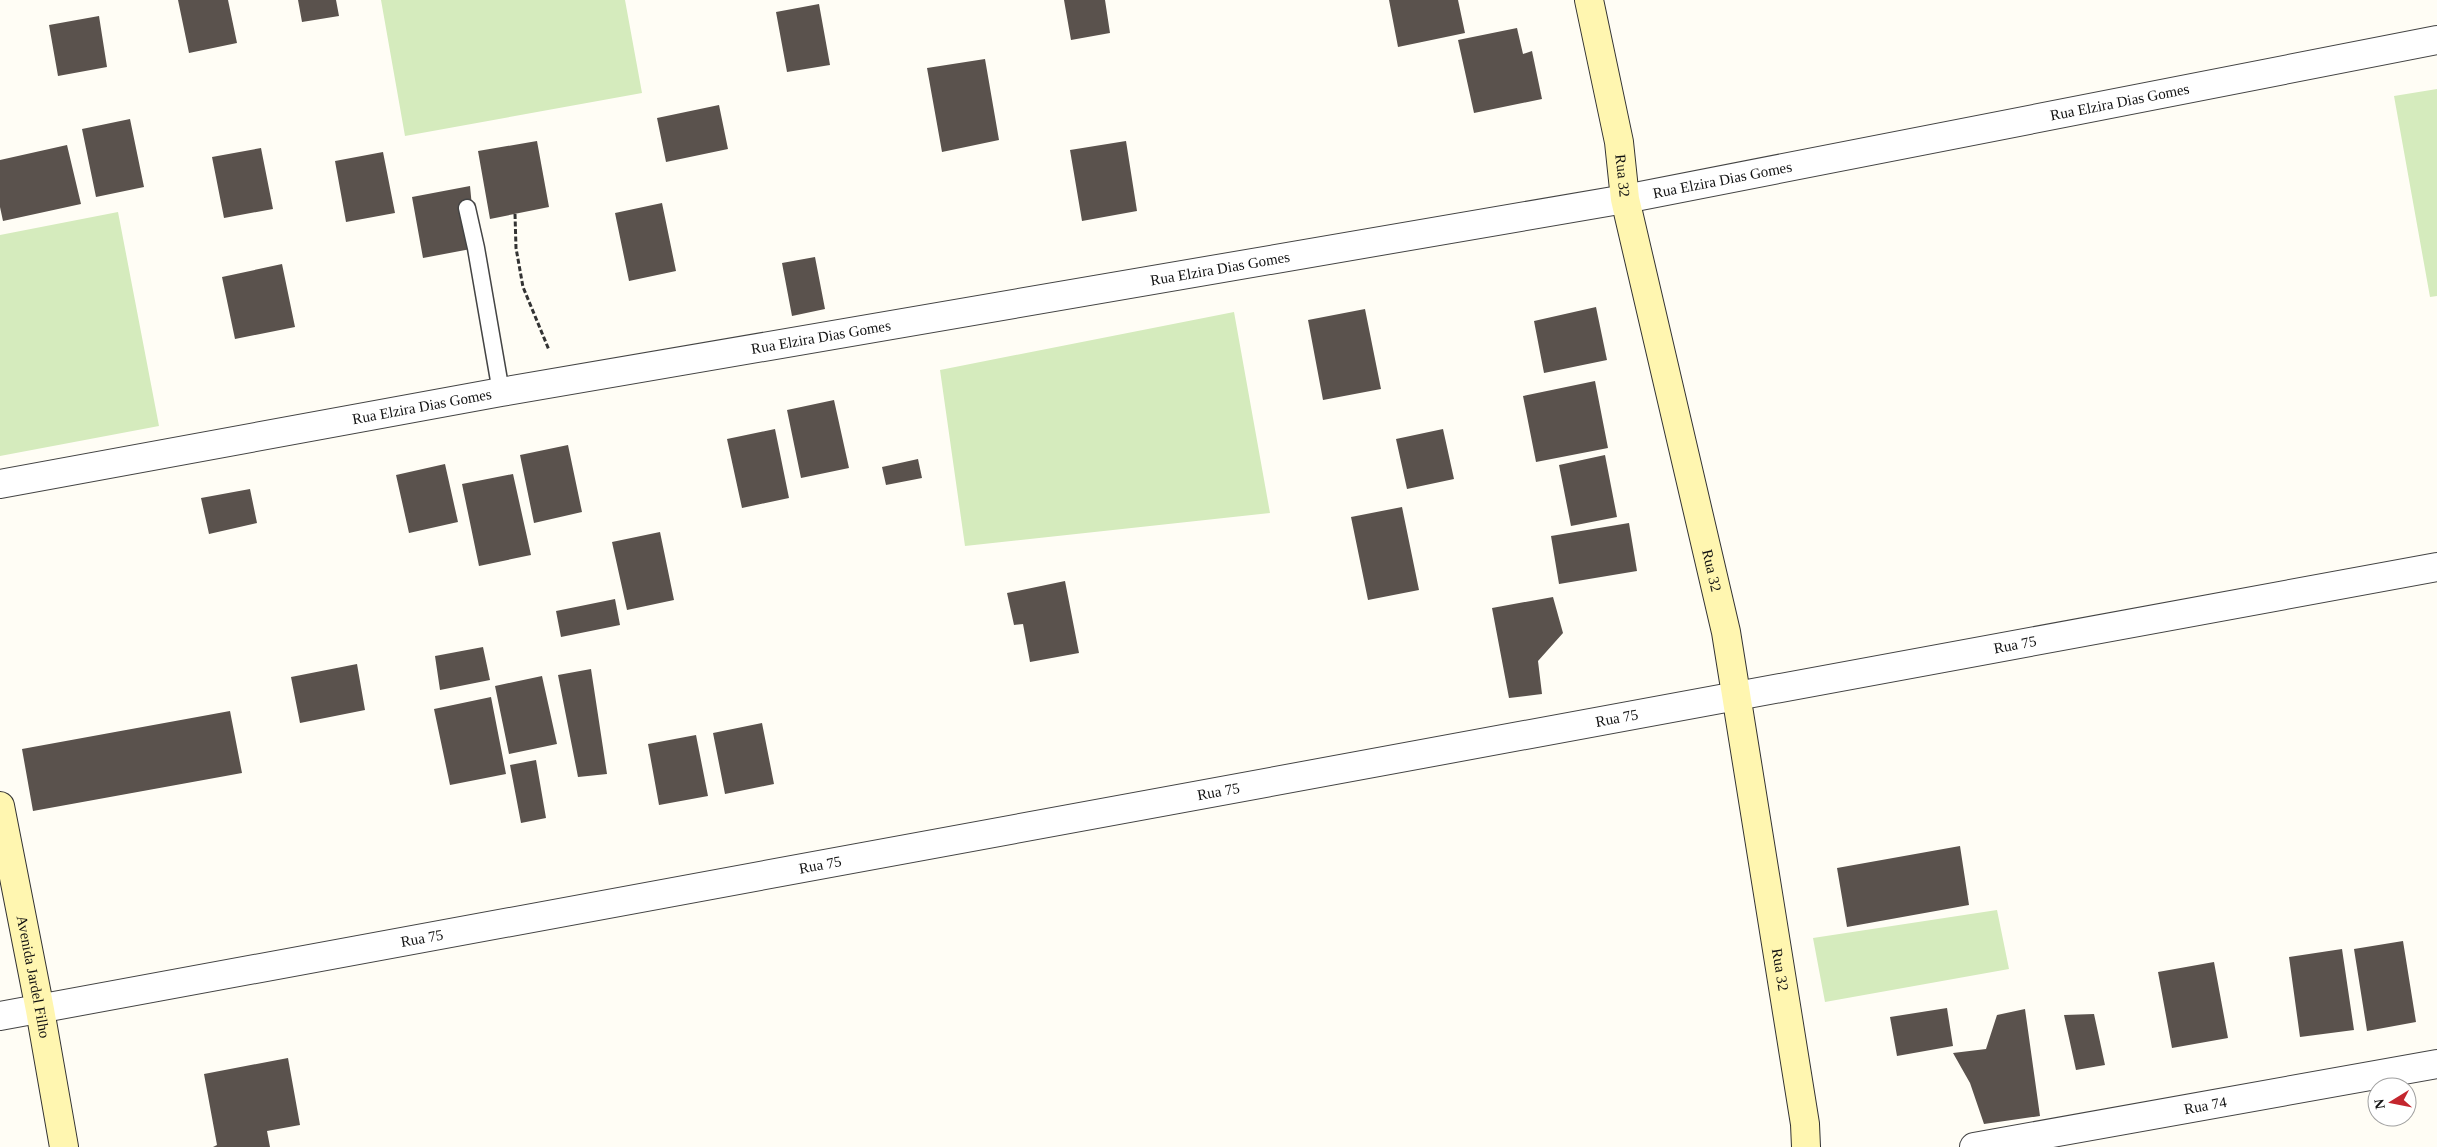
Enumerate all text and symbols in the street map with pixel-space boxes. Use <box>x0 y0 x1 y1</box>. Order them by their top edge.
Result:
street label: Rua Elzira Dias Gomes <box>2049 81 2191 124</box>
street label: Rua 32 <box>1612 153 1633 198</box>
street label: Rua Elzira Dias Gomes <box>1651 158 1793 201</box>
street label: Rua Elzira Dias Gomes <box>1149 249 1291 288</box>
street label: Rua Elzira Dias Gomes <box>750 317 892 357</box>
street label: Rua Elzira Dias Gomes <box>351 386 493 427</box>
street label: Rua 32 <box>1699 548 1724 593</box>
street label: Rua 75 <box>1993 633 2038 656</box>
street label: Rua 75 <box>1594 706 1639 730</box>
street label: Rua 75 <box>1196 780 1241 803</box>
street label: Rua 75 <box>798 853 843 877</box>
street label: Avenida Jardel Filho <box>14 914 53 1039</box>
street label: Rua 75 <box>399 927 444 950</box>
street label: Rua 32 <box>1769 947 1792 992</box>
north arrow <box>2367 1077 2417 1127</box>
street label: Rua 74 <box>2183 1094 2228 1117</box>
text: N <box>2371 1098 2388 1110</box>

